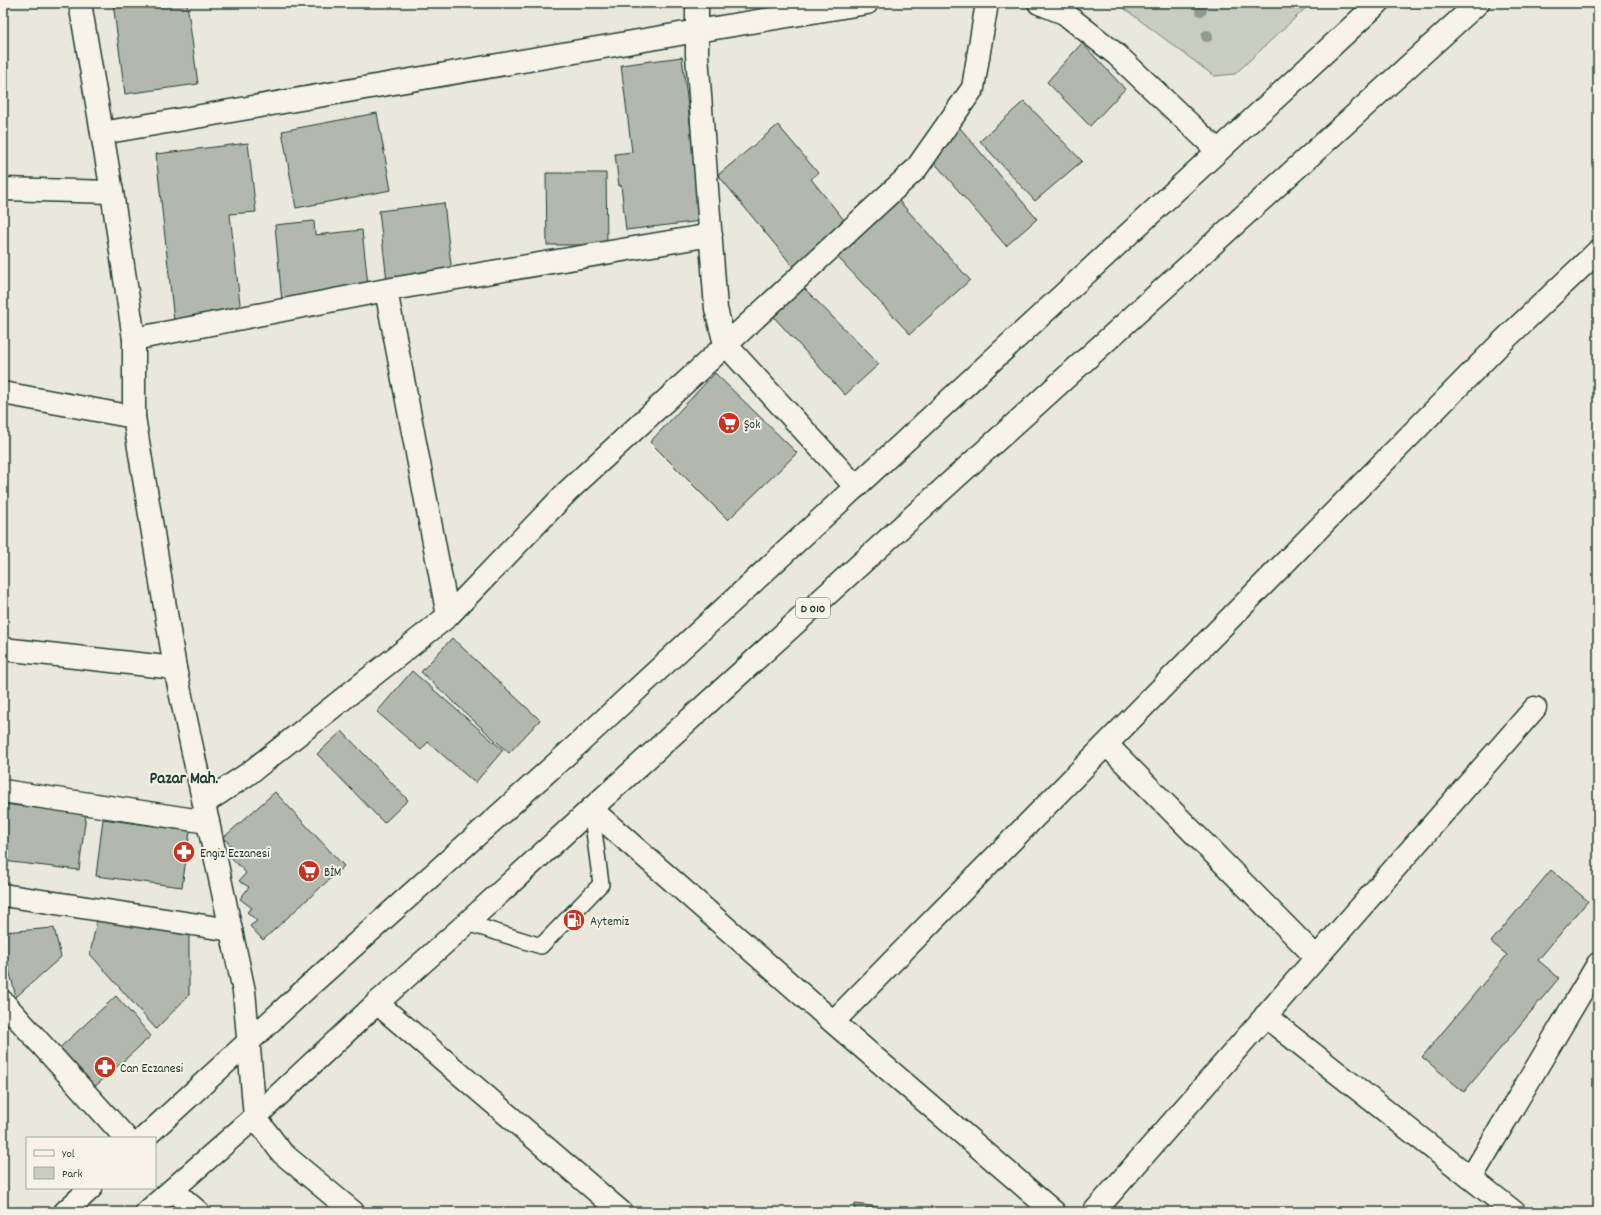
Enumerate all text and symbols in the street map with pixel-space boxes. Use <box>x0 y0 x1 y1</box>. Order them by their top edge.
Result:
supermarket icon: Şok <box>716 410 742 436</box>
place label: Şok <box>744 416 760 435</box>
road number: D 010 <box>796 598 830 618</box>
district label: Pazar Mah. <box>150 768 219 792</box>
pharmacy icon: Engiz Eczanesi <box>171 839 197 865</box>
place label: Engiz Eczanesi <box>200 845 270 864</box>
supermarket icon: BİM <box>296 858 322 884</box>
place label: BİM <box>324 864 341 883</box>
fuel station icon: Aytemiz <box>561 907 587 933</box>
place label: Aytemiz <box>590 913 629 932</box>
pharmacy icon: Can Eczanesi <box>92 1054 118 1080</box>
place label: Can Eczanesi <box>120 1060 184 1079</box>
legend <box>26 1137 156 1189</box>
text: Yol <box>62 1146 75 1163</box>
text: Park <box>62 1166 83 1183</box>

